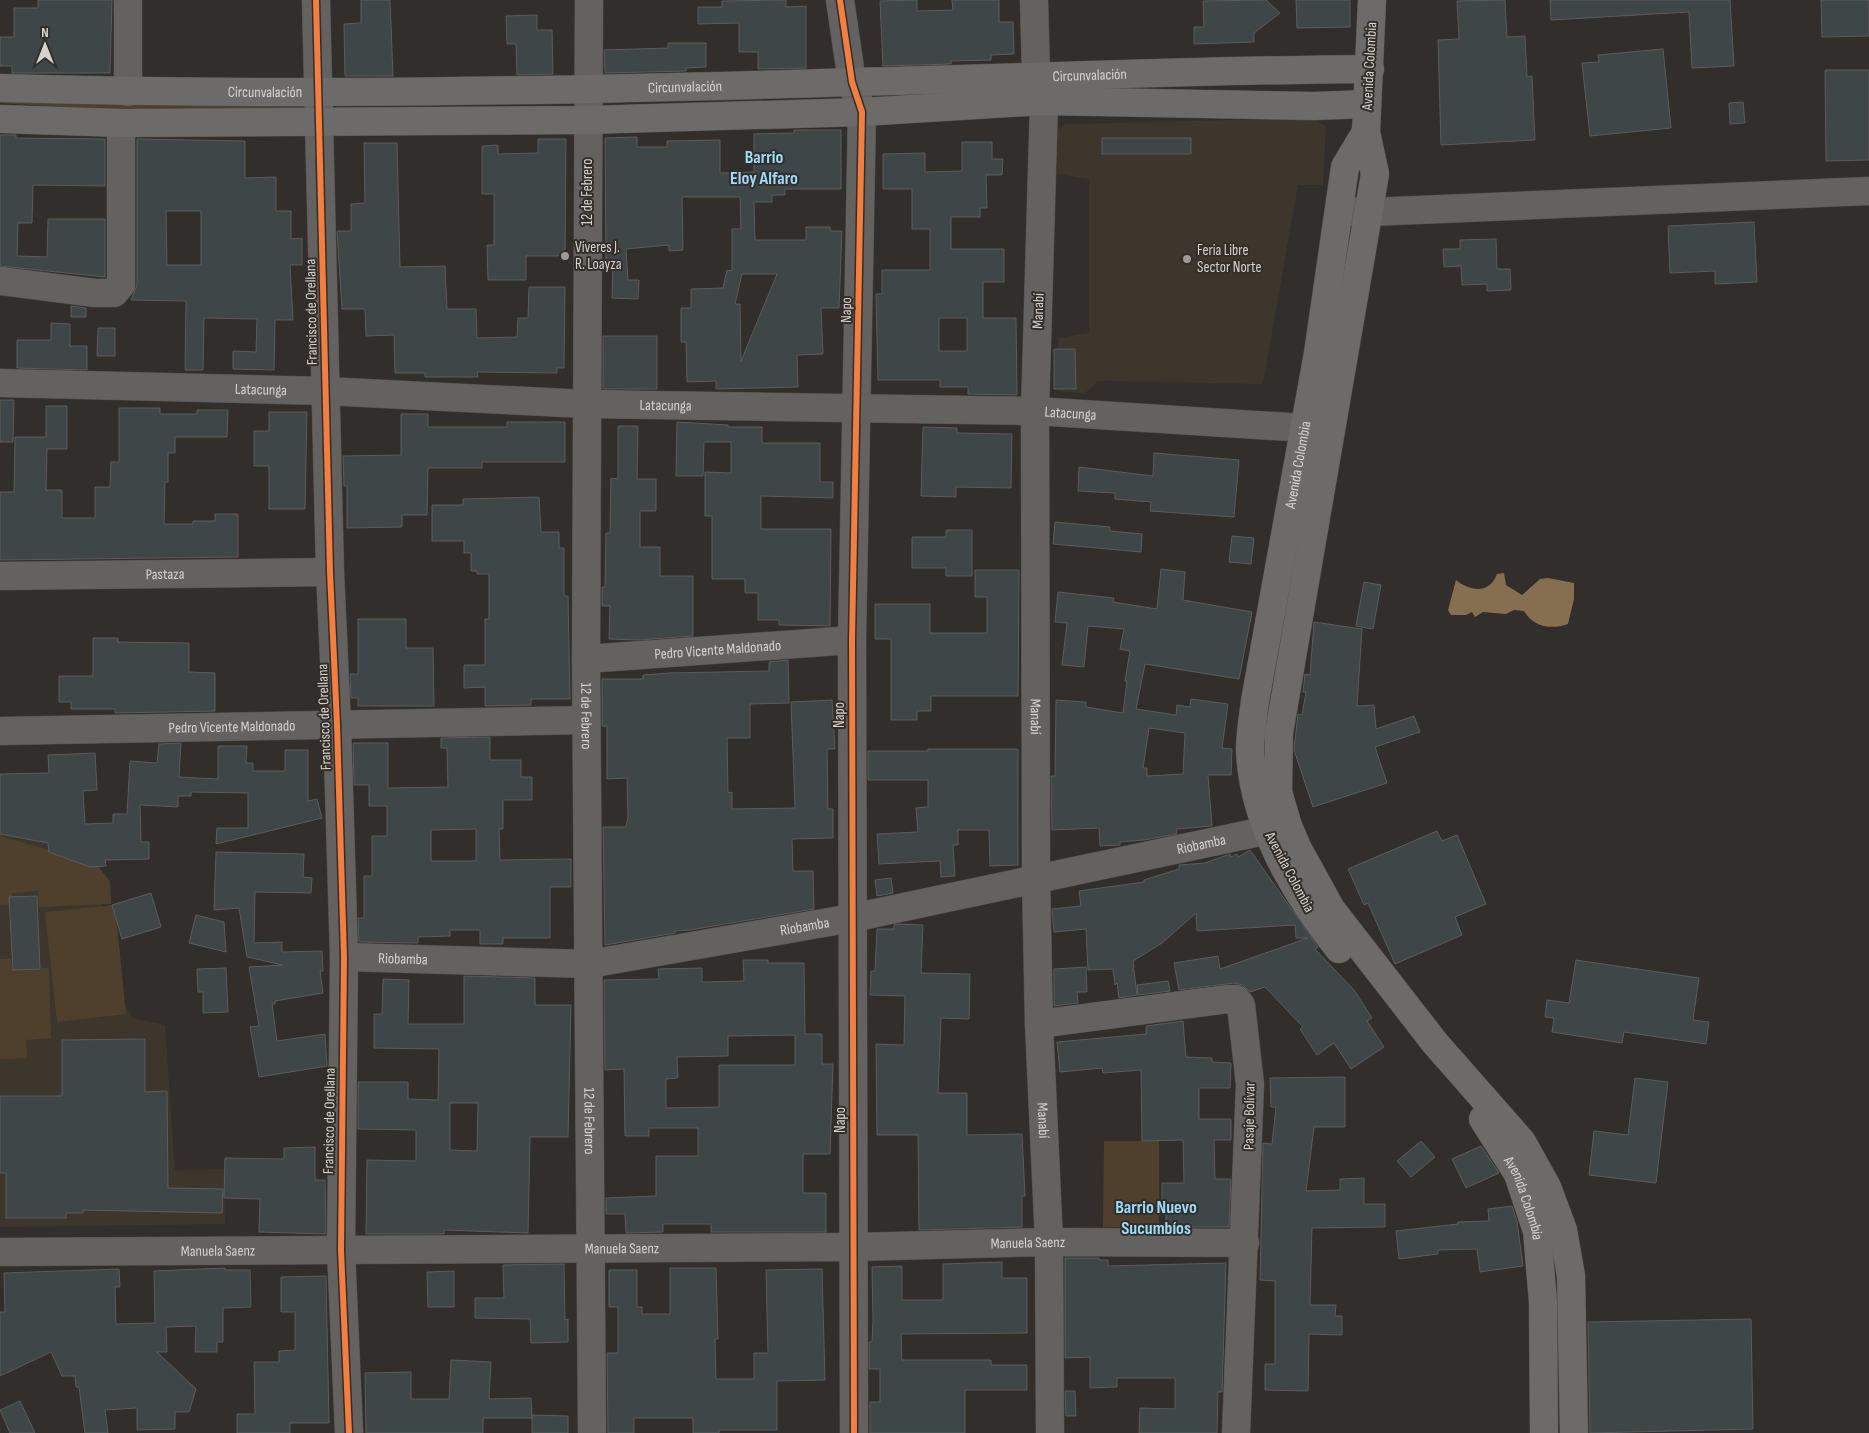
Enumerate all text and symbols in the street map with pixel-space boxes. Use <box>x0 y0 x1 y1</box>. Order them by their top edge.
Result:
north arrow <box>20 20 70 70</box>
street label: Avenida Colombia <box>1358 21 1381 112</box>
text: N <box>41 24 49 41</box>
street label: Circunvalación <box>1052 65 1127 86</box>
street label: Circunvalación <box>648 77 722 98</box>
street label: Circunvalación <box>228 83 302 102</box>
district label: Barrio Eloy Alfaro <box>730 147 798 189</box>
street label: 12 de Febrero <box>578 159 597 225</box>
place label: Víveres J. R. Loayza <box>575 238 622 274</box>
place label: Feria Libre Sector Norte <box>1197 241 1262 277</box>
marker: Víveres J. R. Loayza <box>559 250 571 262</box>
marker: Feria Libre Sector Norte <box>1181 253 1193 265</box>
street label: Francisco de Orellana <box>301 258 322 365</box>
street label: Manabí <box>1028 293 1049 329</box>
street label: Napo <box>837 297 856 323</box>
street label: Latacunga <box>235 380 287 400</box>
street label: Latacunga <box>639 396 692 416</box>
street label: Latacunga <box>1044 403 1097 425</box>
street label: Avenida Colombia <box>1281 419 1316 511</box>
street label: Pastaza <box>145 565 185 584</box>
street label: Pedro Vicente Maldonado <box>654 636 782 664</box>
street label: Francisco de Orellana <box>313 663 336 770</box>
street label: 12 de Febrero <box>576 682 596 749</box>
street label: Manabí <box>1026 699 1045 735</box>
street label: Napo <box>830 702 849 728</box>
street label: Pedro Vicente Maldonado <box>168 716 296 738</box>
street label: Avenida Colombia <box>1260 828 1319 916</box>
street label: Riobamba <box>1175 830 1228 859</box>
street label: Riobamba <box>779 913 831 940</box>
street label: Riobamba <box>378 949 428 969</box>
street label: Francisco de Orellana <box>319 1067 340 1174</box>
street label: Pasaje Bolívar <box>1239 1081 1260 1150</box>
street label: 12 de Febrero <box>579 1087 599 1154</box>
street label: Manabí <box>1033 1102 1053 1139</box>
street label: Napo <box>831 1107 850 1133</box>
street label: Avenida Colombia <box>1499 1152 1547 1241</box>
district label: Barrio Nuevo Sucumbíos <box>1115 1197 1197 1239</box>
street label: Manuela Saenz <box>990 1233 1066 1253</box>
street label: Manuela Saenz <box>585 1239 660 1259</box>
street label: Manuela Saenz <box>181 1242 256 1261</box>

